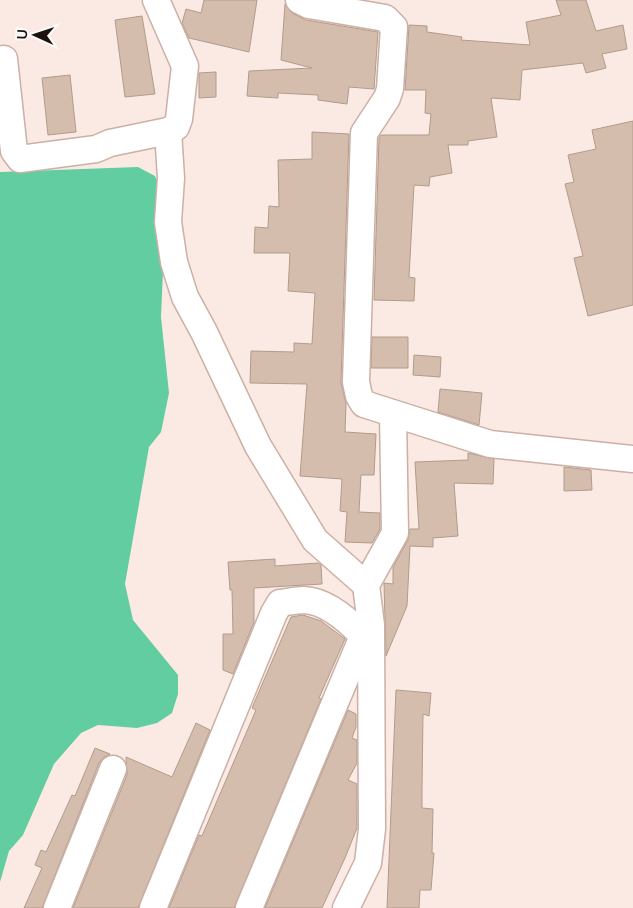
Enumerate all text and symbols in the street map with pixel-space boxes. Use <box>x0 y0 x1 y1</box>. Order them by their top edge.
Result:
north arrow <box>10 10 60 60</box>
text: U <box>13 29 31 40</box>

